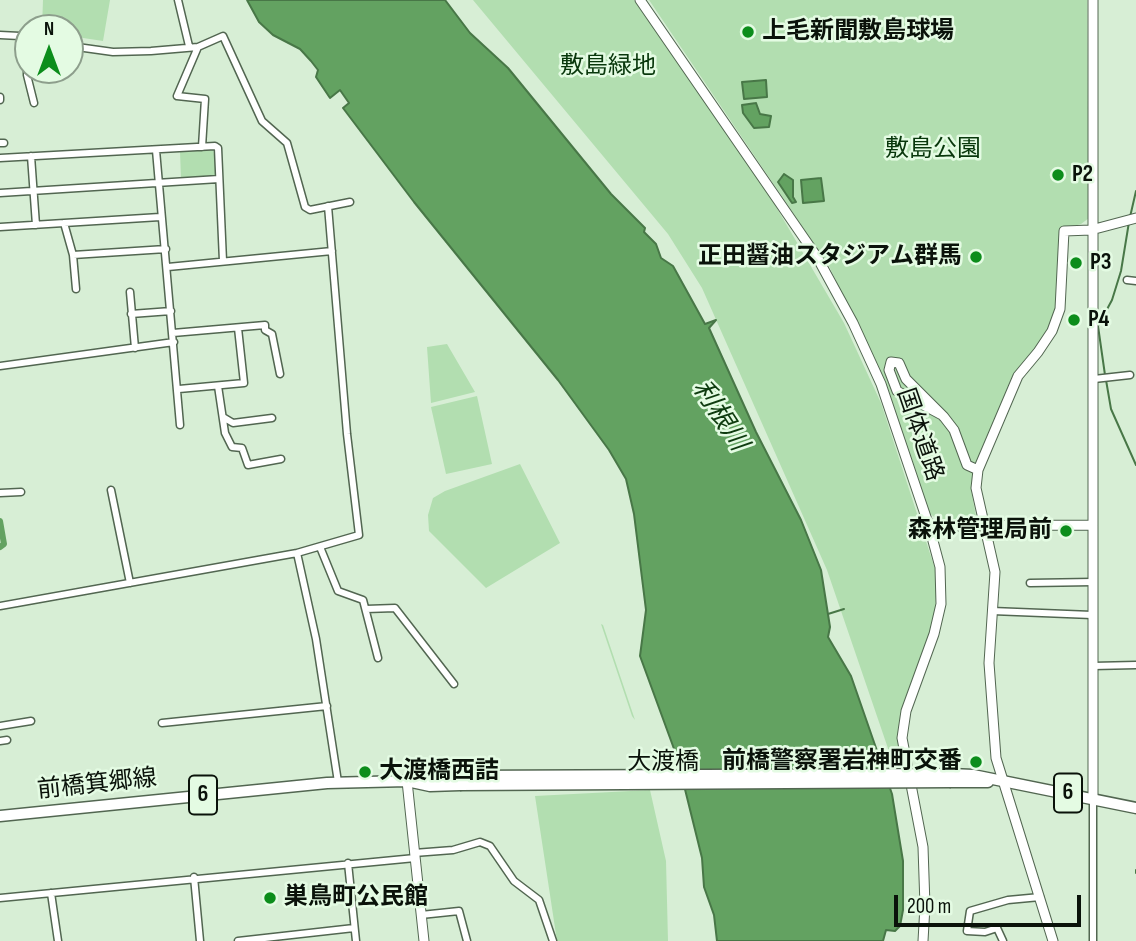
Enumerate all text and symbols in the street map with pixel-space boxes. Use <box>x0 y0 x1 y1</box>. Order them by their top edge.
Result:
north arrow <box>14 14 84 84</box>
text: N <box>44 18 54 41</box>
place label: 上毛新聞敷島球場 <box>762 18 954 46</box>
marker: 上毛新聞敷島球場 <box>740 24 756 40</box>
park label: 敷島緑地 <box>560 53 656 81</box>
park label: 敷島公園 <box>885 136 981 164</box>
place label: P2 <box>1072 161 1093 189</box>
marker: P2 <box>1050 167 1066 183</box>
place label: 正田醤油スタジアム群馬 <box>698 243 962 271</box>
marker: 正田醤油スタジアム群馬 <box>968 249 984 265</box>
place label: P3 <box>1090 249 1112 277</box>
marker: P3 <box>1068 255 1084 271</box>
place label: P4 <box>1088 306 1109 334</box>
marker: P4 <box>1066 312 1082 328</box>
water label: 利根川 <box>685 375 753 457</box>
street label: 国体道路 <box>890 385 948 485</box>
place label: 森林管理局前 <box>908 517 1052 545</box>
marker: 森林管理局前 <box>1058 523 1074 539</box>
place label: 前橋警察署岩神町交番 <box>722 748 962 776</box>
street label: 大渡橋 <box>627 749 699 777</box>
marker: 前橋警察署岩神町交番 <box>968 754 984 770</box>
place label: 大渡橋西詰 <box>379 758 499 786</box>
street label: 前橋箕郷線 <box>36 764 158 806</box>
marker: 大渡橋西詰 <box>357 764 373 780</box>
road number: 6 <box>1054 774 1082 813</box>
road number: 6 <box>189 776 217 814</box>
scale bar <box>898 881 1085 925</box>
place label: 巣鳥町公民館 <box>284 884 428 912</box>
marker: 巣鳥町公民館 <box>262 890 278 906</box>
text: 200 m <box>907 894 951 919</box>

